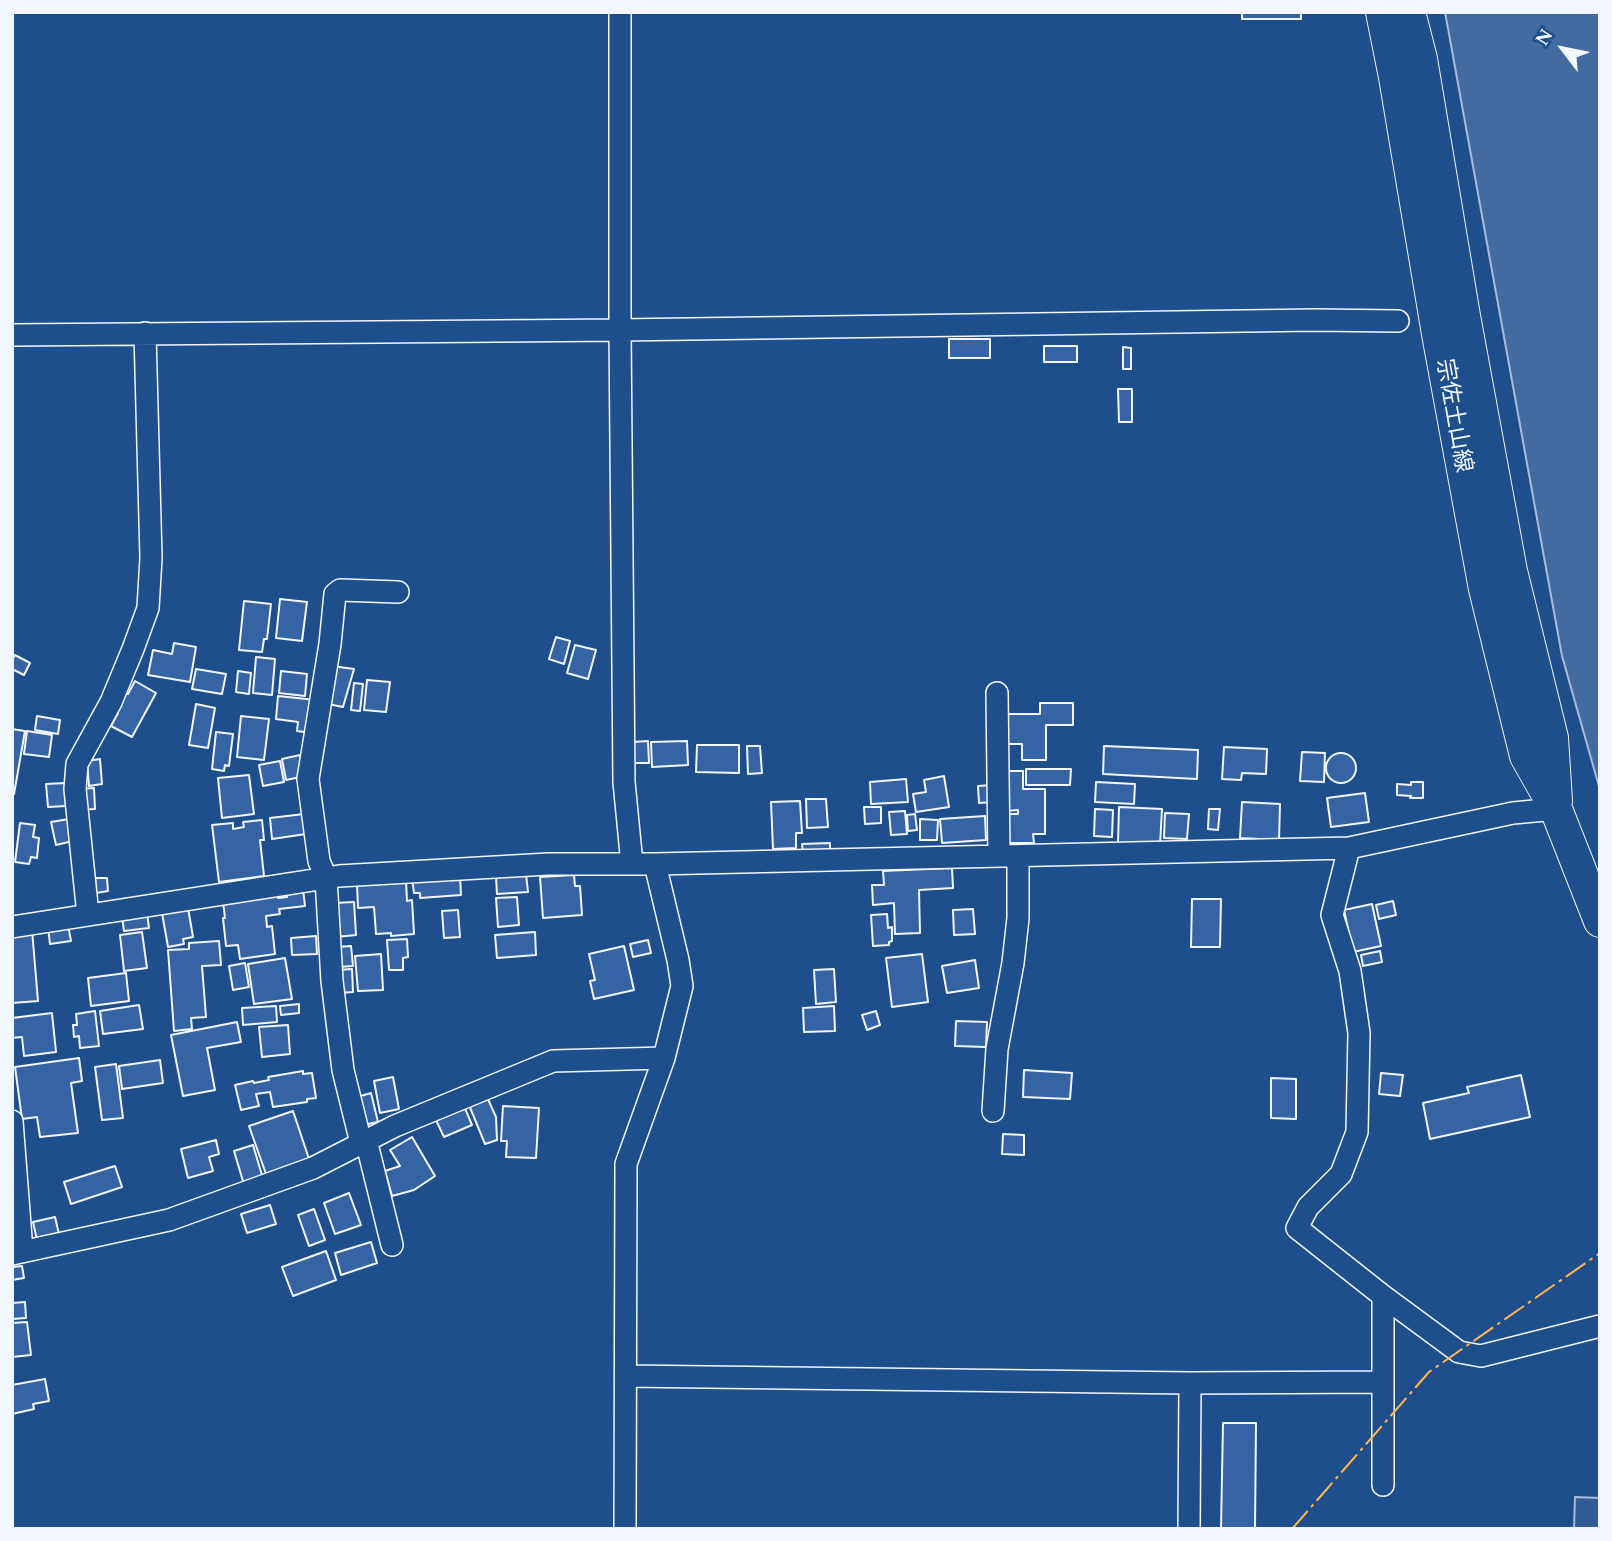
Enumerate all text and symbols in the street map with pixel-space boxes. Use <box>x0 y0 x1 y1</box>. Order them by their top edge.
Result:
north arrow <box>1528 14 1598 84</box>
text: N <box>1528 23 1561 52</box>
street label: 宗佐土山線 <box>1428 357 1476 475</box>

